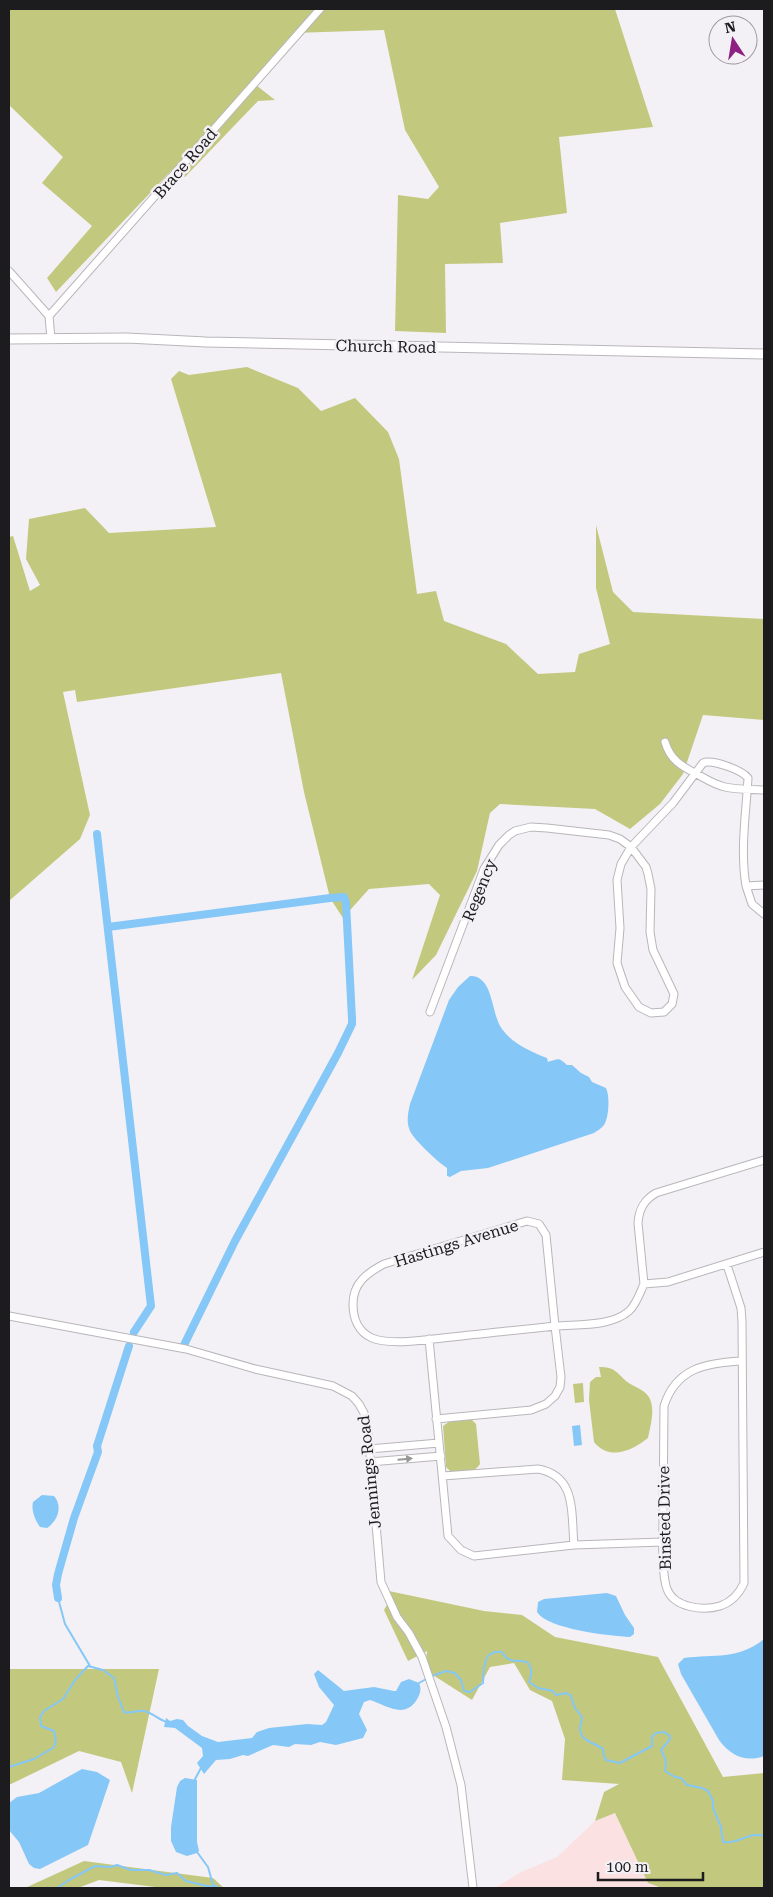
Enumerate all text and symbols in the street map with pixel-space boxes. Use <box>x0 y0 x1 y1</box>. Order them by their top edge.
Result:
north arrow <box>708 15 758 65</box>
text: N <box>723 18 737 36</box>
street label: Brace Road <box>150 124 221 202</box>
street label: Church Road <box>335 336 437 357</box>
street label: Regency <box>458 856 501 924</box>
street label: Hastings Avenue <box>392 1215 521 1271</box>
street label: Jennings Road <box>354 1414 385 1529</box>
one-way arrow <box>398 1455 414 1463</box>
street label: Binsted Drive <box>654 1465 675 1570</box>
scale bar <box>598 1850 703 1882</box>
text: 100 m <box>606 1858 649 1876</box>

